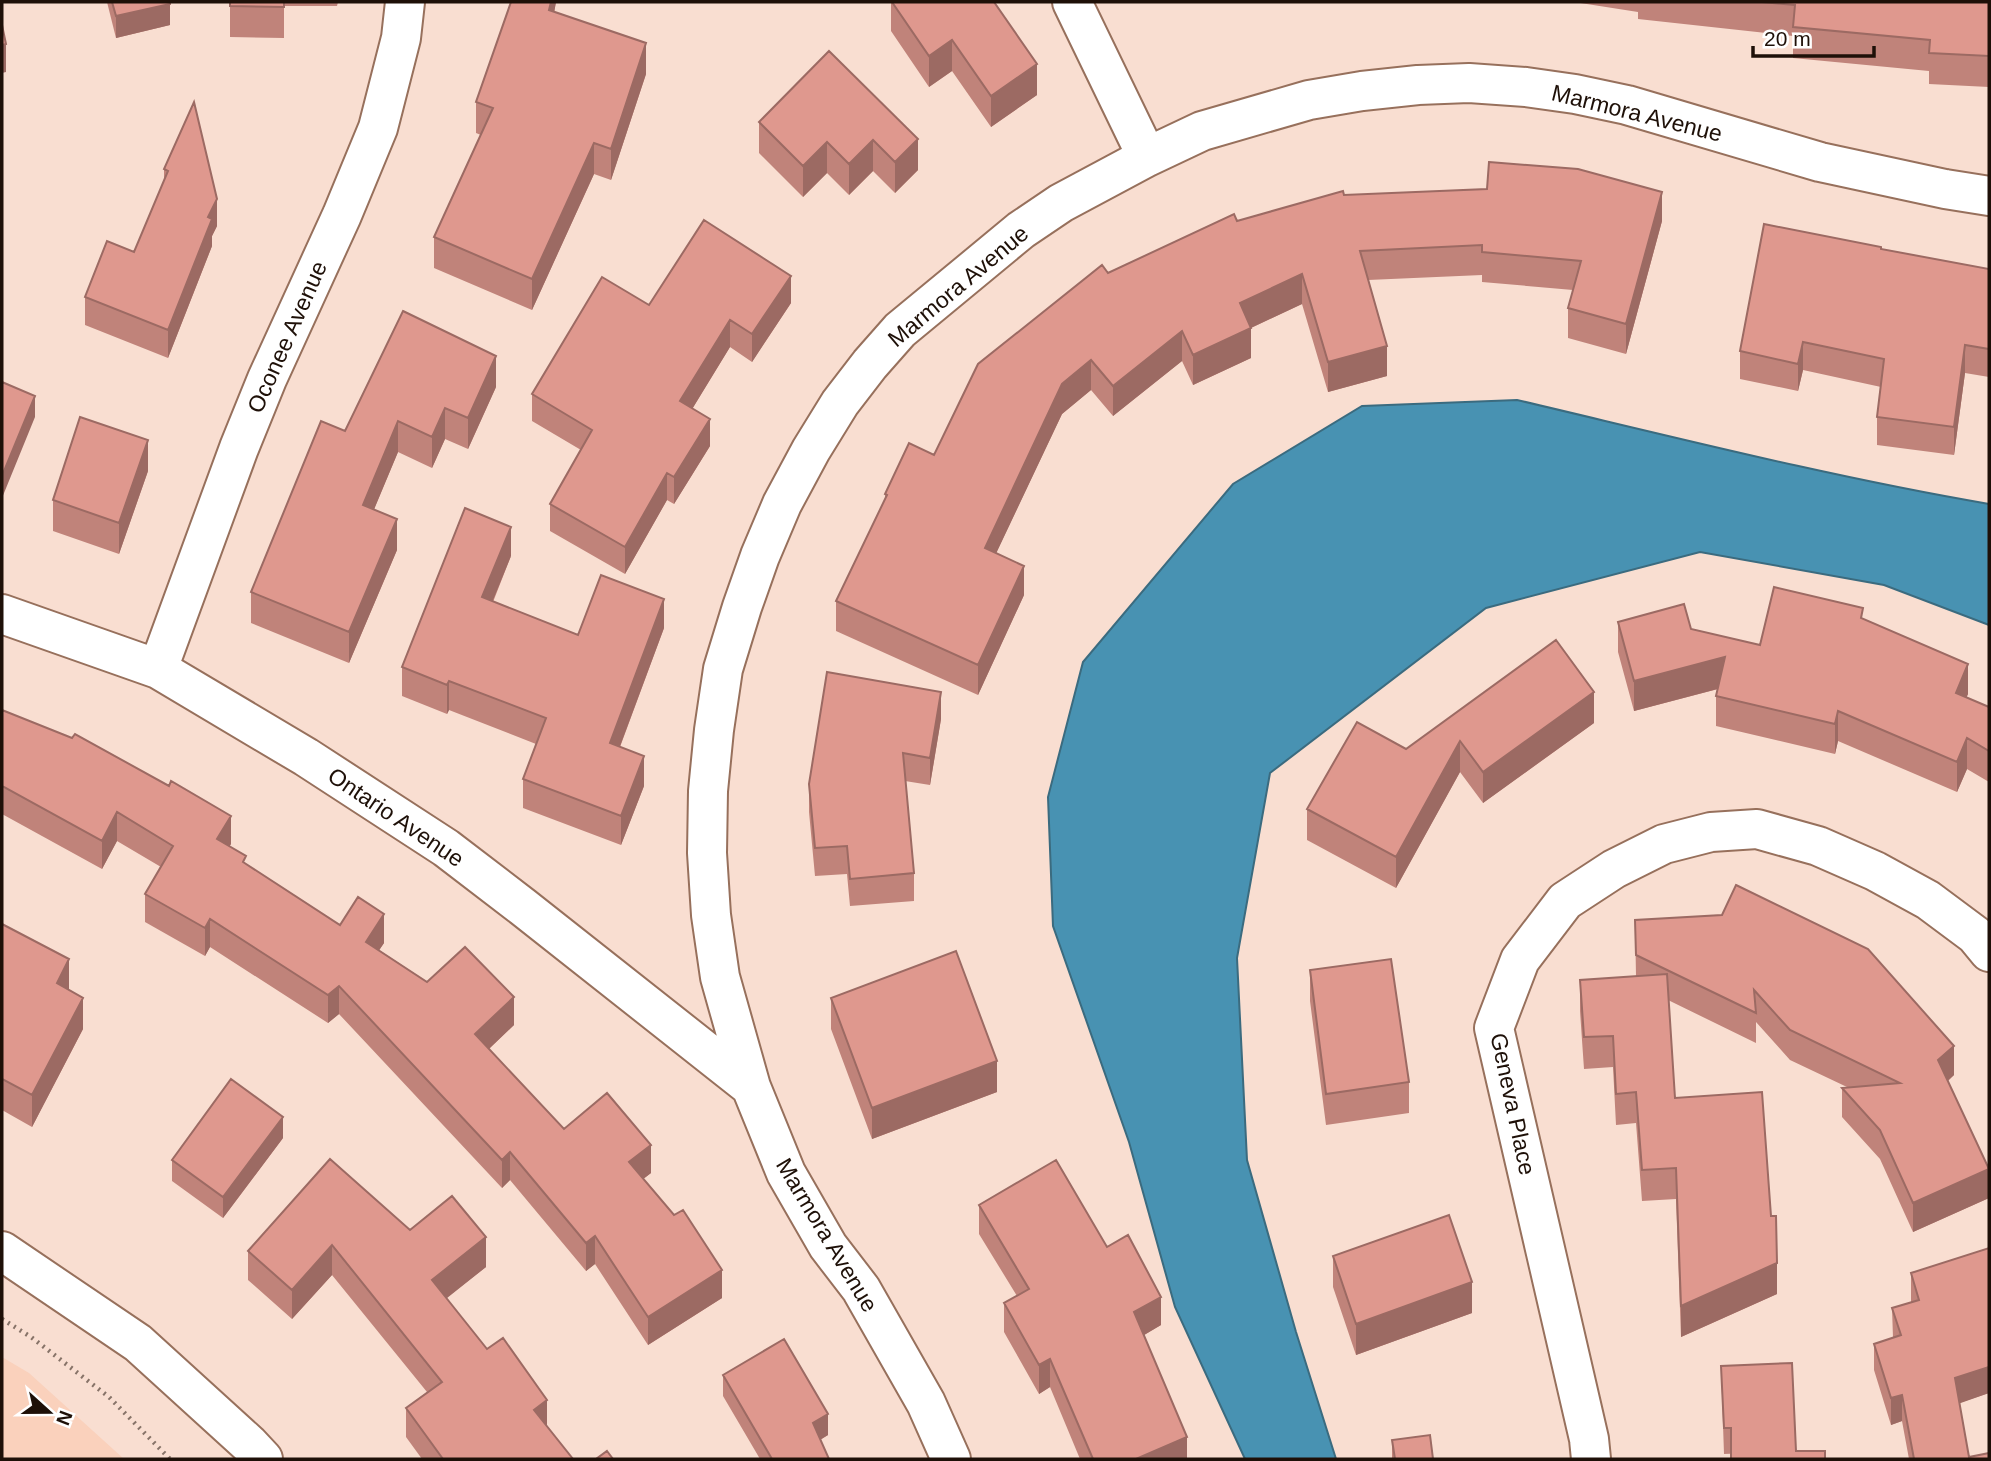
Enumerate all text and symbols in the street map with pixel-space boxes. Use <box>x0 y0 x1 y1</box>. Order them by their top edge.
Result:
scale bar <box>1753 14 1874 58</box>
text: 20 m <box>1764 27 1811 50</box>
street label: Marmora Avenue <box>1549 79 1725 147</box>
street label: Marmora Avenue <box>883 220 1033 352</box>
street label: Oconee Avenue <box>242 257 332 417</box>
street label: Ontario Avenue <box>323 762 469 872</box>
street label: Geneva Place <box>1485 1031 1541 1177</box>
street label: Marmora Avenue <box>771 1153 883 1317</box>
north arrow <box>14 1377 84 1447</box>
text: N <box>52 1408 77 1428</box>

